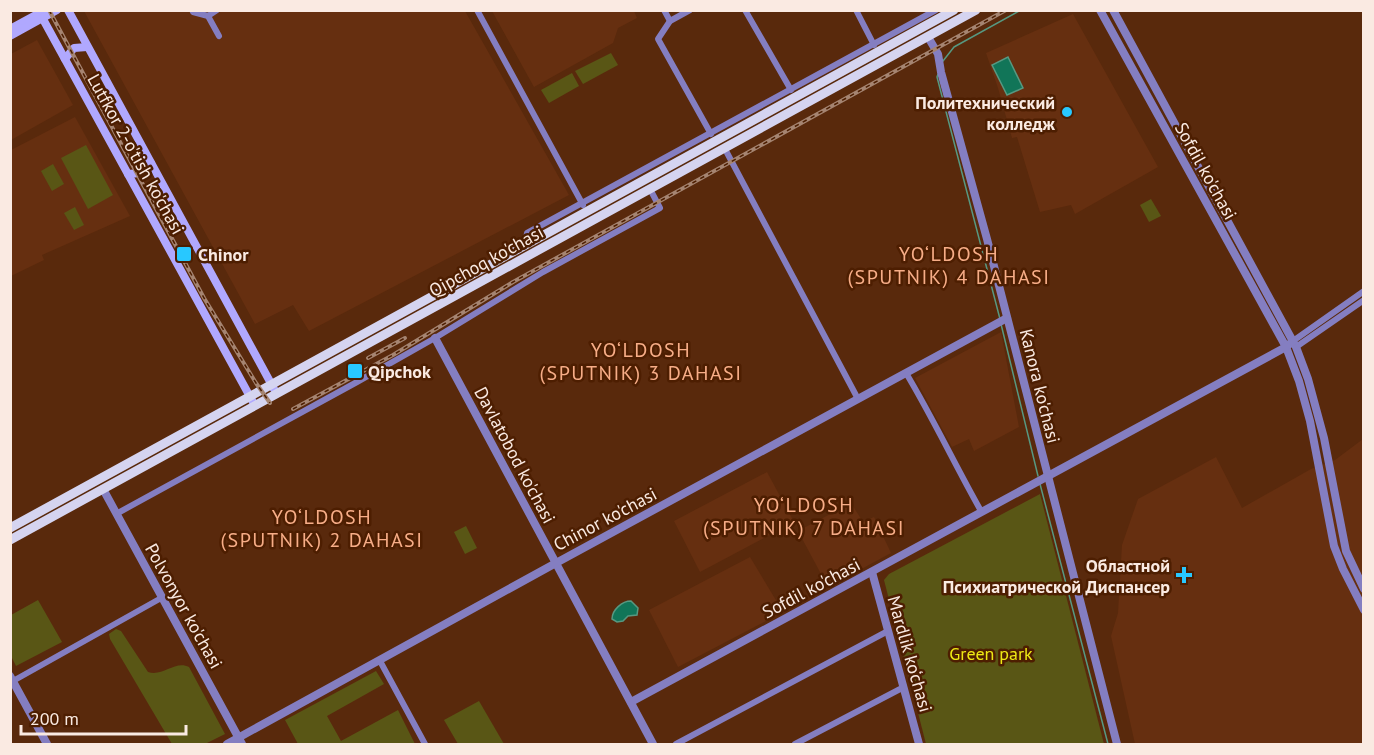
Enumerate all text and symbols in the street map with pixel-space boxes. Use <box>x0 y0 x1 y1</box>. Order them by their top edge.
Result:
street label: Lutfkor 2-o'tish ko'chasi <box>82 70 190 238</box>
place label: Политехнический колледж <box>915 91 1056 135</box>
marker: Политехнический колледж <box>1060 105 1074 119</box>
street label: Sofdil ko'chasi <box>1170 118 1242 224</box>
street label: Qipchoq ko'chasi <box>425 220 547 302</box>
district label: YO‘LDOSH (SPUTNIK) 4 DAHASI <box>847 241 1051 290</box>
place label: Chinor <box>198 243 249 266</box>
marker: Chinor <box>175 245 193 263</box>
street label: Kanora ko'chasi <box>1015 326 1065 446</box>
district label: YO‘LDOSH (SPUTNIK) 3 DAHASI <box>539 337 743 386</box>
place label: Qipchok <box>368 360 431 383</box>
marker: Qipchok <box>346 362 364 380</box>
street label: Davlatobod ko'chasi <box>469 383 561 527</box>
street label: Chinor ko'chasi <box>549 482 661 556</box>
district label: YO‘LDOSH (SPUTNIK) 7 DAHASI <box>703 492 905 541</box>
district label: YO‘LDOSH (SPUTNIK) 2 DAHASI <box>220 504 424 553</box>
street label: Polvonyor ko'chasi <box>140 539 228 673</box>
street label: Sofdil ko'chasi <box>758 553 864 623</box>
place label: Областной Психиатрической Диспансер <box>943 554 1170 598</box>
marker: Областной Психиатрической Диспансер <box>1175 566 1193 584</box>
street label: Mardlik ko‘chasi <box>882 593 938 715</box>
park label: Green park <box>949 642 1033 665</box>
scale bar <box>21 698 186 736</box>
text: 200 m <box>30 707 79 730</box>

